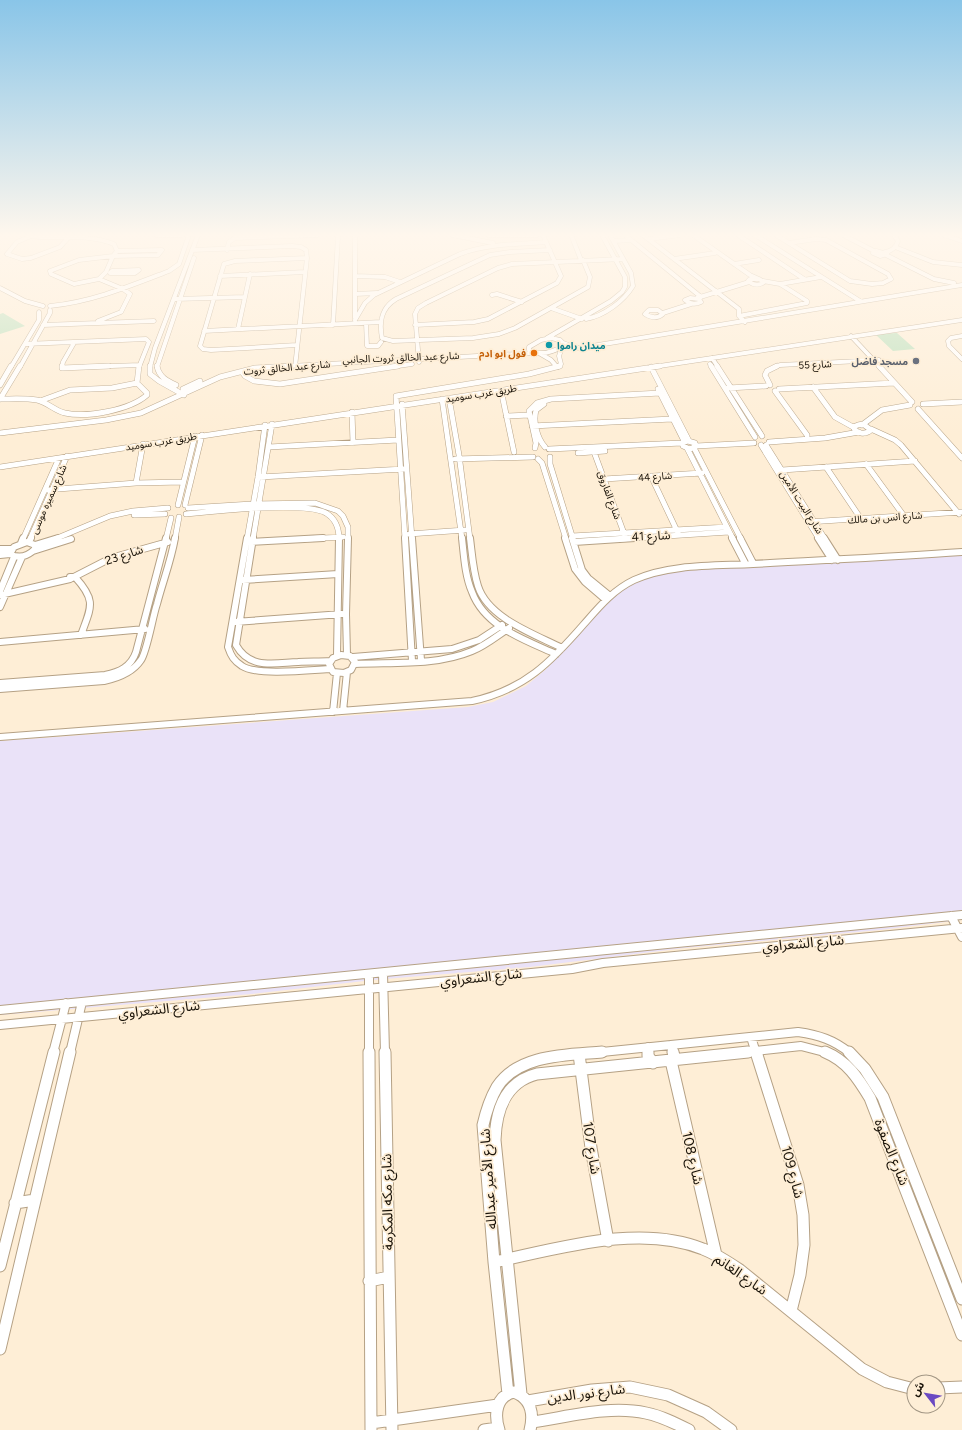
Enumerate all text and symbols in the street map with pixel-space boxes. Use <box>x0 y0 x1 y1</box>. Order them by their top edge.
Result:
place label: ميدان راموا <box>557 339 606 352</box>
marker: ميدان راموا <box>544 340 554 350</box>
place label: فول ابو ادم <box>479 347 526 361</box>
marker: فول ابو ادم <box>529 348 539 358</box>
street label: شارع عبد الخالق ثروت الجانبي <box>342 349 460 367</box>
place label: مسجد فاضل <box>851 355 908 368</box>
marker: مسجد فاضل <box>911 356 921 366</box>
street label: شارع عبد الخالق ثروت <box>243 357 331 379</box>
street label: شارع 55 <box>798 357 832 373</box>
street label: طريق غرب سوميد <box>444 381 518 406</box>
street label: طريق غرب سوميد <box>124 429 198 454</box>
street label: شارع سميره موسى <box>27 462 71 536</box>
street label: شارع البيت الأمين <box>776 468 826 537</box>
street label: شارع الفاروق <box>594 469 624 522</box>
street label: شارع 44 <box>637 469 673 485</box>
street label: شارع انس بن مالك <box>847 508 923 528</box>
street label: شارع 41 <box>631 528 671 546</box>
street label: شارع 23 <box>103 542 146 570</box>
street label: شارع الشعراوي <box>761 931 845 958</box>
street label: شارع الشعراوي <box>439 965 523 992</box>
street label: شارع الشعراوي <box>117 997 201 1024</box>
street label: شارع الصفوة <box>869 1116 913 1189</box>
street label: شارع 107 <box>577 1121 604 1176</box>
street label: شارع الأمير عبدالله <box>476 1128 502 1230</box>
street label: شارع 108 <box>676 1130 707 1187</box>
street label: شارع 109 <box>775 1144 808 1201</box>
street label: شارع مكه المكرمة <box>378 1153 399 1251</box>
street label: شارع الغانم <box>710 1250 770 1300</box>
north arrow <box>906 1374 946 1414</box>
text: ش <box>908 1379 927 1399</box>
street label: شارع نور الدين <box>546 1380 626 1409</box>

